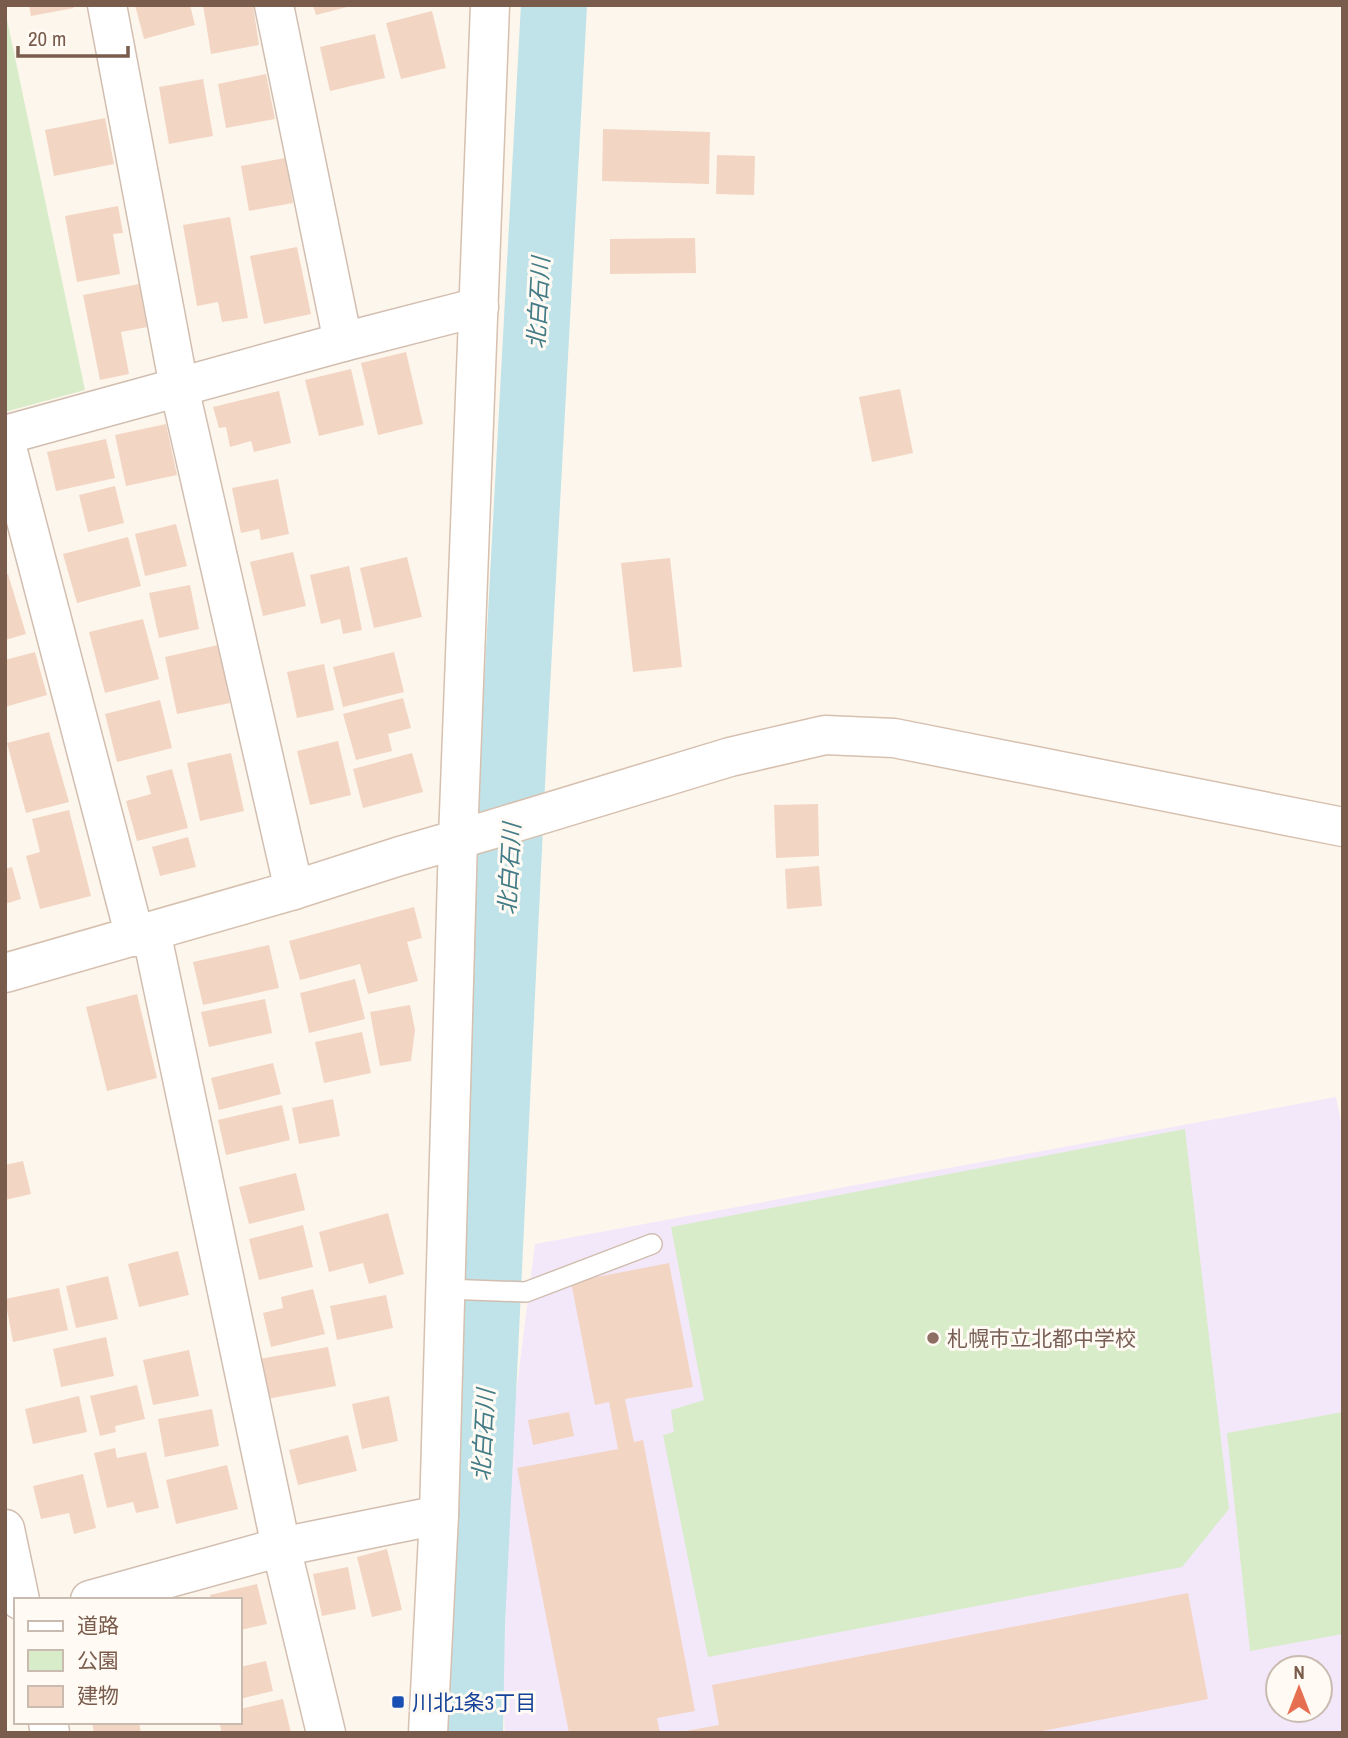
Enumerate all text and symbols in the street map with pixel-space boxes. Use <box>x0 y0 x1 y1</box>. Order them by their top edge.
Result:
scale bar <box>18 14 128 58</box>
text: 20 m <box>28 24 66 53</box>
water label: 北白石川 <box>520 253 556 350</box>
water label: 北白石川 <box>491 819 527 916</box>
place label: 札幌市立北都中学校 <box>947 1324 1136 1353</box>
marker: 札幌市立北都中学校 <box>925 1330 941 1346</box>
water label: 北白石川 <box>465 1385 501 1482</box>
legend <box>14 1598 242 1724</box>
text: 道路 <box>77 1611 119 1640</box>
text: 公園 <box>77 1646 119 1675</box>
north arrow <box>1264 1654 1334 1724</box>
text: N <box>1293 1659 1305 1685</box>
text: 建物 <box>77 1681 119 1710</box>
place label: 川北1条3丁目 <box>412 1688 536 1717</box>
marker: 川北1条3丁目 <box>390 1694 406 1710</box>

